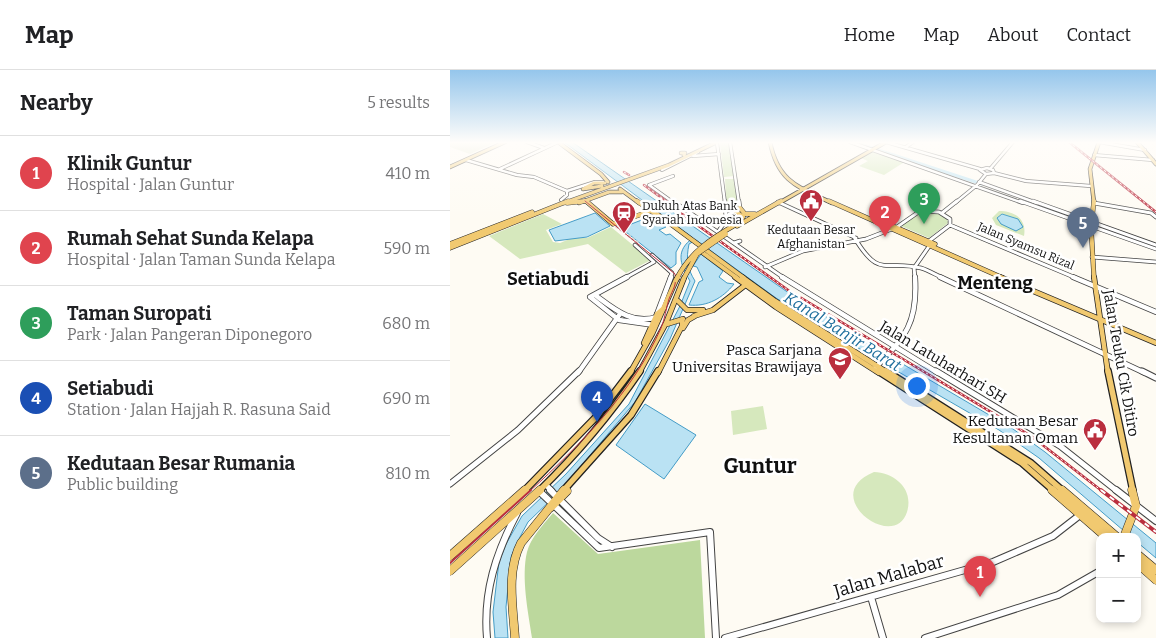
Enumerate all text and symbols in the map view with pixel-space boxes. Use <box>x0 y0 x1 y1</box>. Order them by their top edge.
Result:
text: Map <box>25 21 74 49</box>
text: Home <box>844 24 895 46</box>
text: Map <box>923 24 959 46</box>
text: About <box>987 24 1038 46</box>
text: Contact <box>1066 24 1131 46</box>
text: Nearby <box>20 90 93 116</box>
text: 5 results <box>367 93 430 112</box>
text: Klinik Guntur <box>67 152 192 175</box>
text: 1 <box>33 164 39 183</box>
text: 410 m <box>385 164 430 183</box>
text: Hospital · Jalan Guntur <box>67 175 234 194</box>
pin: 3 <box>908 183 940 224</box>
public building icon: Kedutaan Besar Afghanistan <box>798 188 824 222</box>
pin: 2 <box>869 196 901 237</box>
place label: Dukuh Atas Bank Syariah Indonesia <box>642 199 743 227</box>
station icon: Dukuh Atas Bank Syariah Indonesia <box>611 200 637 234</box>
pin: 5 <box>1067 207 1099 248</box>
street label: Jalan Syamsu Rizal <box>975 219 1077 273</box>
place label: Kedutaan Besar Afghanistan <box>767 223 856 251</box>
text: Rumah Sehat Sunda Kelapa <box>67 227 314 250</box>
text: 2 <box>31 239 41 258</box>
text: 590 m <box>384 239 430 258</box>
text: Hospital · Jalan Taman Sunda Kelapa <box>67 250 336 269</box>
district label: Setiabudi <box>507 268 589 290</box>
district label: Menteng <box>957 272 1033 294</box>
street label: Jalan Teuku Cik Ditiro <box>1099 287 1143 438</box>
water label: Kanal Banjir Barat <box>781 288 905 375</box>
text: Taman Suropati <box>67 302 212 325</box>
text: 3 <box>31 314 41 333</box>
text: 680 m <box>382 314 430 333</box>
street label: Jalan Latuharhari SH <box>875 316 1010 407</box>
text: Park · Jalan Pangeran Diponegoro <box>67 325 312 344</box>
place label: Pasca Sarjana Universitas Brawijaya <box>672 341 822 376</box>
school or university icon: Pasca Sarjana Universitas Brawijaya <box>827 346 853 380</box>
your location <box>904 373 930 399</box>
text: Setiabudi <box>67 377 154 400</box>
pin: 4 <box>581 381 613 422</box>
text: 4 <box>31 389 41 408</box>
text: 690 m <box>383 389 430 408</box>
text: Station · Jalan Hajjah R. Rasuna Said <box>67 400 331 419</box>
place label: Kedutaan Besar Kesultanan Oman <box>952 412 1078 447</box>
public building icon: Kedutaan Besar Kesultanan Oman <box>1082 417 1108 451</box>
text: Kedutaan Besar Rumania <box>67 452 295 475</box>
district label: Guntur <box>723 453 797 479</box>
text: 5 <box>32 464 40 483</box>
text: 810 m <box>385 464 430 483</box>
text: Public building <box>67 475 178 494</box>
map controls <box>1096 533 1141 623</box>
button: + <box>1096 533 1141 578</box>
street label: Jalan Malabar <box>830 550 947 603</box>
pin: 1 <box>964 556 996 597</box>
button: − <box>1096 578 1141 623</box>

